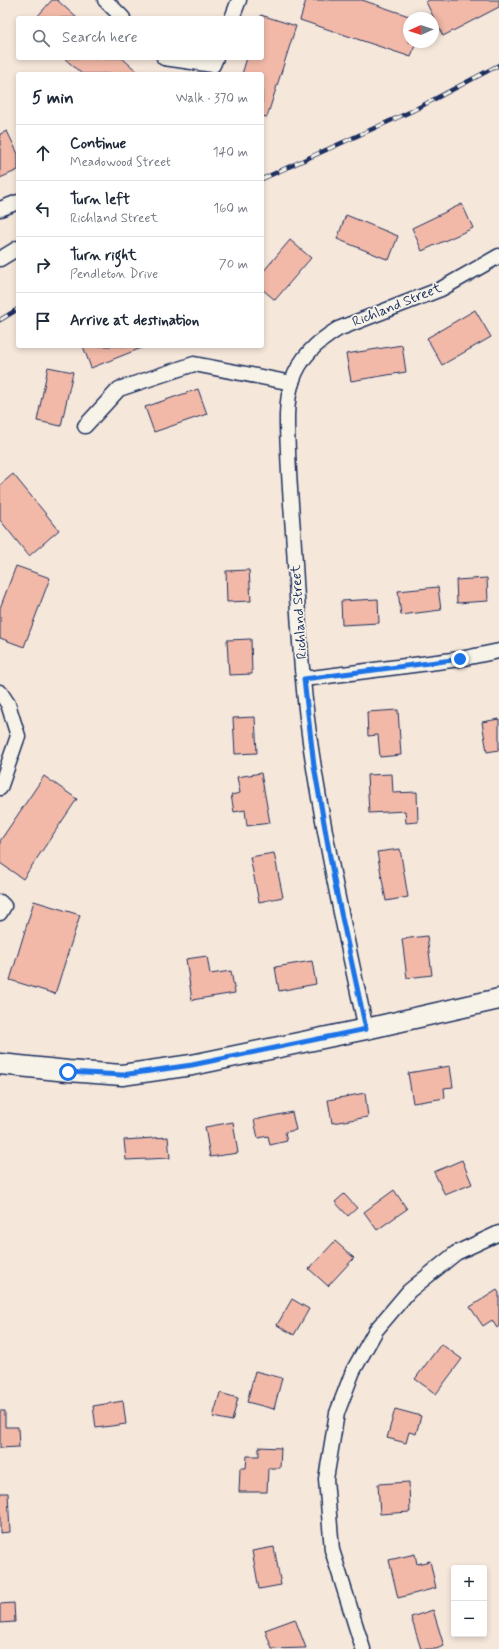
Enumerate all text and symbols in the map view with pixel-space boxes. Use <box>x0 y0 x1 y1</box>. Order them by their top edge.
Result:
north arrow <box>403 12 439 48</box>
search box <box>16 16 264 60</box>
icon: search <box>30 27 52 49</box>
text: Search here <box>62 28 138 48</box>
text: 5 min <box>32 87 74 109</box>
text: Walk · 370 m <box>176 90 248 107</box>
text: Continue <box>70 134 126 154</box>
icon: ahead <box>32 142 54 164</box>
text: 140 m <box>213 144 248 161</box>
text: Meadowood Street <box>70 154 171 171</box>
text: Turn left <box>70 190 130 210</box>
icon: left <box>32 198 54 220</box>
text: 160 m <box>213 200 248 217</box>
text: Richland Street <box>70 210 158 227</box>
text: Turn right <box>70 246 137 266</box>
icon: right <box>32 254 54 276</box>
text: 70 m <box>219 256 248 273</box>
text: Pendleton Drive <box>70 266 158 283</box>
street label: Richland Street <box>350 279 445 331</box>
icon: arrive <box>32 310 54 332</box>
text: Arrive at destination <box>70 311 199 331</box>
street label: Richland Street <box>287 563 311 660</box>
route end <box>451 650 469 668</box>
route start <box>59 1063 77 1081</box>
map controls <box>451 1565 487 1637</box>
button: + <box>451 1565 487 1601</box>
button: − <box>451 1601 487 1637</box>

